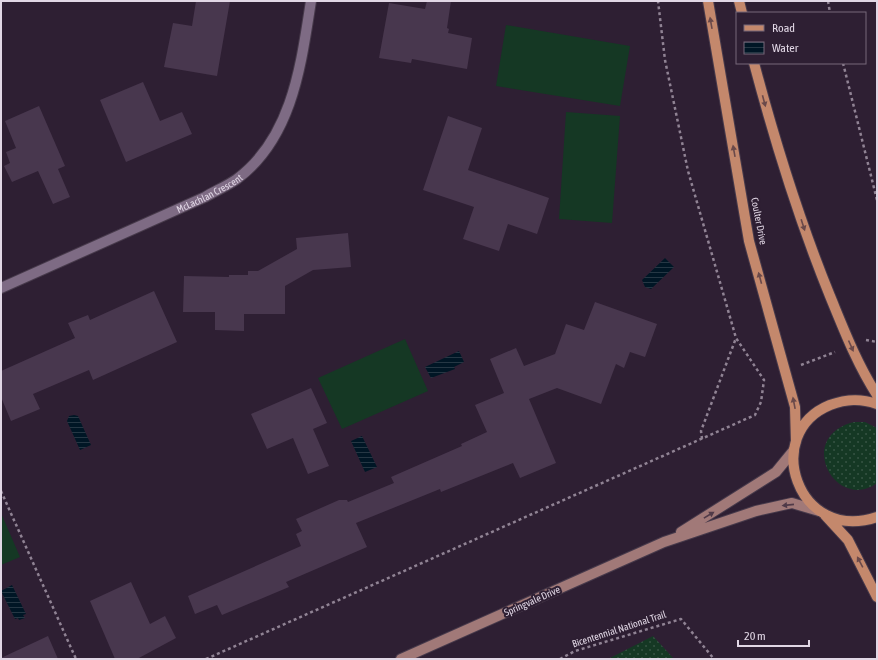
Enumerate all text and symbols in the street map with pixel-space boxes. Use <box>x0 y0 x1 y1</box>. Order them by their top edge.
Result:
legend <box>736 12 866 64</box>
one-way arrow <box>708 17 714 29</box>
text: Road <box>772 21 795 35</box>
text: Water <box>772 41 799 55</box>
one-way arrow <box>762 94 768 107</box>
one-way arrow <box>730 145 736 157</box>
street label: McLachlan Crescent <box>175 171 245 215</box>
street label: Coulter Drive <box>749 197 769 246</box>
one-way arrow <box>800 219 806 231</box>
one-way arrow <box>757 272 763 284</box>
one-way arrow <box>848 340 854 351</box>
one-way arrow <box>790 397 796 410</box>
one-way arrow <box>781 501 794 508</box>
one-way arrow <box>704 511 714 519</box>
one-way arrow <box>857 556 863 568</box>
street label: Springvale Drive <box>502 584 562 618</box>
street label: Bicentennial National Trail <box>571 608 668 649</box>
scale bar <box>738 622 809 648</box>
text: 20 m <box>744 629 766 643</box>

